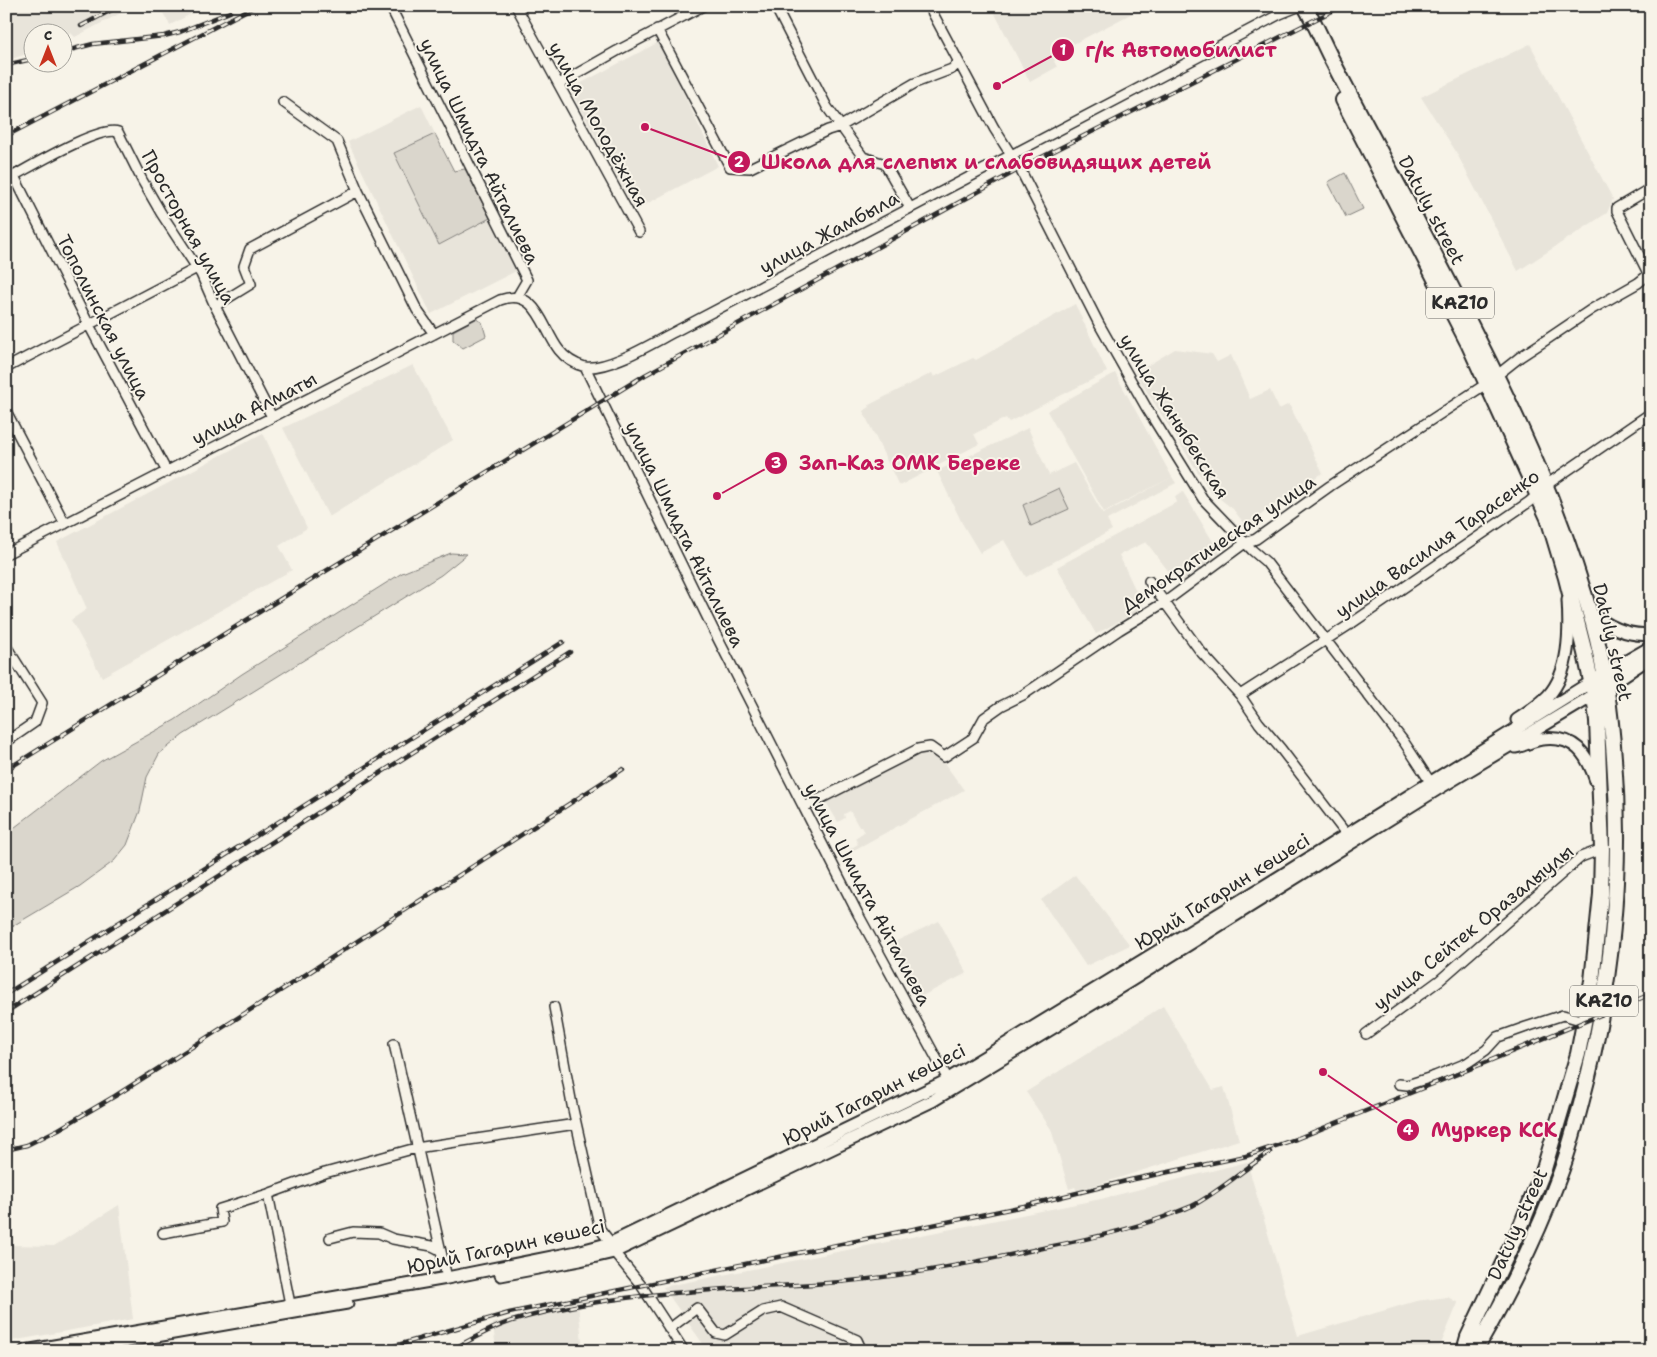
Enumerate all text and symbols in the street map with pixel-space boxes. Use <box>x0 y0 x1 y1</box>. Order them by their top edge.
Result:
north arrow <box>22 22 72 72</box>
text: С <box>44 26 52 44</box>
callout: г/к Автомобилист <box>1050 33 1287 68</box>
street label: улица Шмидта Айталиева <box>414 34 545 269</box>
street label: улица Молодёжная <box>543 37 654 211</box>
text: г/к Автомобилист <box>1085 37 1277 63</box>
text: 1 <box>1060 40 1067 60</box>
callout: Школа для слепых и слабовидящих детей <box>726 145 1221 180</box>
street label: Просторная улица <box>136 146 241 309</box>
text: Школа для слепых и слабовидящих детей <box>761 149 1211 175</box>
street label: Datuly street <box>1392 151 1471 269</box>
text: 2 <box>734 152 745 172</box>
street label: улица Жамбыла <box>755 185 903 280</box>
street label: Тополинская улица <box>51 230 156 404</box>
road number: KAZ10 <box>1426 288 1494 318</box>
street label: улица Жаныбекская <box>1114 329 1236 504</box>
street label: улица Алматы <box>187 366 321 451</box>
street label: улица Шмидта Айталиева <box>619 417 750 652</box>
callout: Зап-Каз ОМК Береке <box>764 445 1030 480</box>
text: Зап-Каз ОМК Береке <box>799 450 1021 476</box>
text: 3 <box>771 453 781 473</box>
street label: улица Василия Тарасенко <box>1330 463 1544 624</box>
street label: Демократическая улица <box>1116 469 1321 618</box>
street label: Datuly street <box>1587 581 1638 703</box>
street label: улица Шмидта Айталиева <box>798 779 937 1010</box>
street label: Юрий Гагарин көшесі <box>1130 827 1314 955</box>
street label: улица Сейтек Оразалыулы <box>1368 839 1579 1016</box>
road number: KAZ10 <box>1570 986 1638 1016</box>
street label: Юрий Гагарин көшесі <box>779 1038 970 1151</box>
callout: Муркер КСК <box>1396 1113 1567 1148</box>
text: Муркер КСК <box>1431 1117 1558 1143</box>
text: 4 <box>1403 1120 1414 1140</box>
street label: Datuly street <box>1482 1164 1553 1284</box>
street label: Юрий Гагарин көшесі <box>405 1213 607 1280</box>

